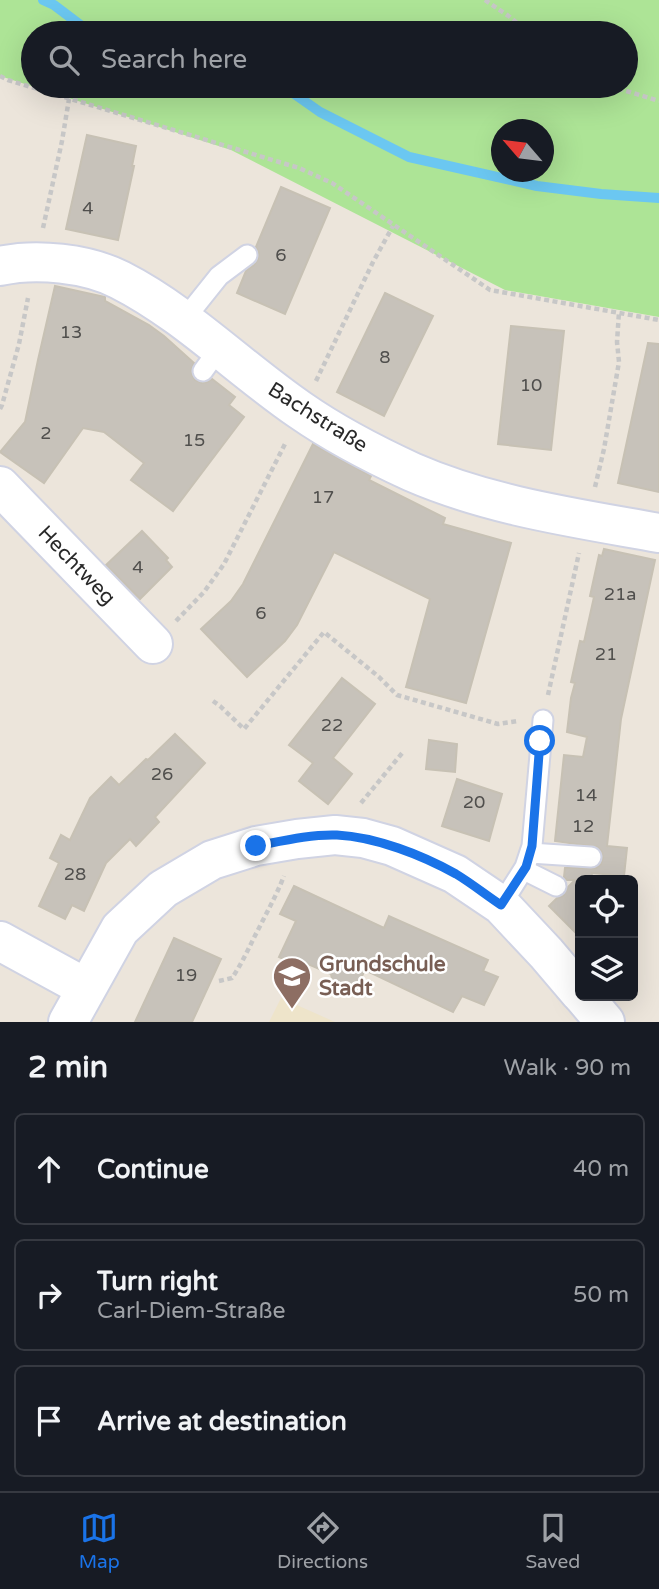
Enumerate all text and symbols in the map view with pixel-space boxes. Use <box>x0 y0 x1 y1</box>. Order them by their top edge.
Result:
search box <box>21 21 638 98</box>
icon: search <box>45 41 83 79</box>
text: Search here <box>101 44 247 75</box>
north arrow <box>491 119 554 182</box>
house number: 4 <box>82 197 94 219</box>
house number: 6 <box>275 244 287 266</box>
house number: 13 <box>60 321 82 343</box>
house number: 8 <box>379 346 391 368</box>
house number: 10 <box>520 374 542 396</box>
street label: Bachstraße <box>263 377 372 458</box>
house number: 2 <box>40 422 52 444</box>
house number: 15 <box>183 429 205 451</box>
house number: 17 <box>312 486 334 508</box>
street label: Hechtweg <box>33 520 121 610</box>
house number: 4 <box>132 556 144 578</box>
house number: 21a <box>604 583 636 605</box>
house number: 6 <box>255 602 267 624</box>
house number: 21 <box>595 643 617 665</box>
house number: 22 <box>321 714 343 736</box>
route start <box>524 725 555 756</box>
house number: 26 <box>151 763 173 785</box>
house number: 14 <box>575 784 597 806</box>
house number: 20 <box>463 791 485 813</box>
house number: 12 <box>572 815 594 837</box>
route end <box>240 830 271 861</box>
house number: 28 <box>64 863 86 885</box>
map controls <box>575 875 638 1001</box>
button: locate <box>575 875 638 938</box>
button: layers <box>575 938 638 1001</box>
place label: Grundschule Stadt <box>319 952 446 1001</box>
school or university icon: Grundschule Stadt <box>271 955 313 1010</box>
house number: 19 <box>175 964 197 986</box>
text: 2 min <box>28 1049 108 1086</box>
text: Walk · 90 m <box>504 1054 631 1082</box>
icon: ahead <box>30 1150 68 1188</box>
text: Continue <box>97 1154 209 1185</box>
text: 40 m <box>573 1155 629 1183</box>
text: Turn right <box>97 1266 218 1297</box>
icon: right <box>30 1276 68 1314</box>
text: 50 m <box>573 1281 629 1309</box>
text: Carl-Diem-Straße <box>97 1297 286 1325</box>
icon: arrive <box>30 1402 68 1440</box>
text: Arrive at destination <box>97 1406 347 1437</box>
tab: Map <box>79 1509 120 1573</box>
tab: Directions <box>277 1509 368 1573</box>
tab: Saved <box>525 1509 580 1573</box>

